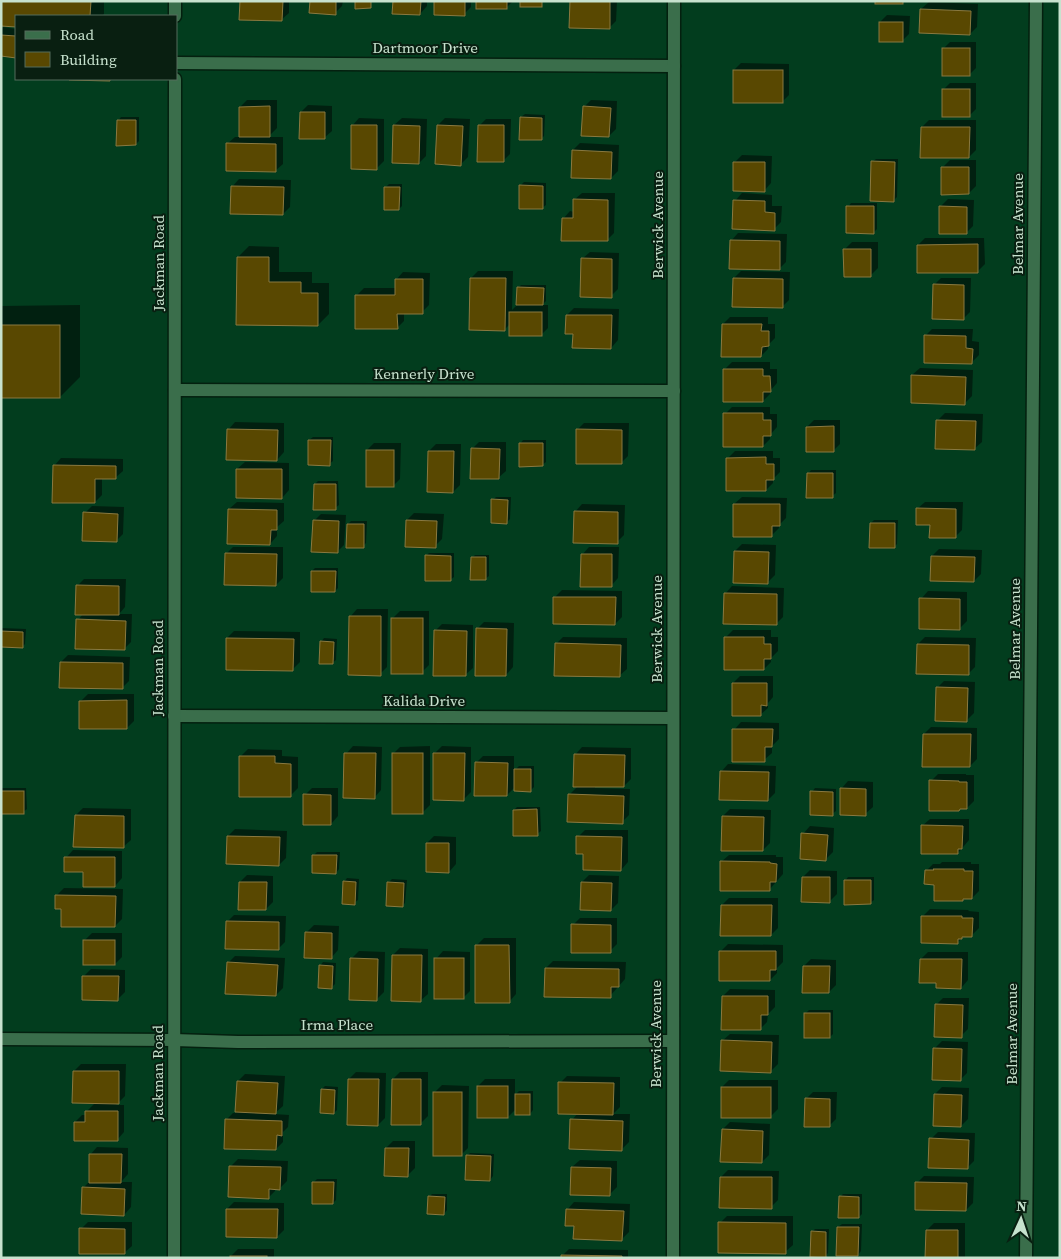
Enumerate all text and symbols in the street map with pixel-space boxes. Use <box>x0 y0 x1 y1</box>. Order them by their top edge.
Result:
legend <box>15 15 178 80</box>
text: Road <box>60 24 94 45</box>
street label: Dartmoor Drive <box>372 37 478 58</box>
text: Building <box>60 49 117 70</box>
street label: Berwick Avenue <box>647 171 668 279</box>
street label: Belmar Avenue <box>1007 173 1028 275</box>
street label: Jackman Road <box>148 215 169 312</box>
street label: Kennerly Drive <box>373 363 475 384</box>
street label: Berwick Avenue <box>646 575 667 683</box>
street label: Belmar Avenue <box>1004 578 1025 680</box>
street label: Jackman Road <box>147 620 168 717</box>
street label: Kalida Drive <box>383 690 465 711</box>
street label: Berwick Avenue <box>645 980 666 1088</box>
street label: Belmar Avenue <box>1001 983 1022 1085</box>
street label: Irma Place <box>301 1014 374 1035</box>
street label: Jackman Road <box>147 1025 168 1122</box>
north arrow <box>996 1194 1046 1244</box>
text: N <box>1016 1196 1027 1216</box>

